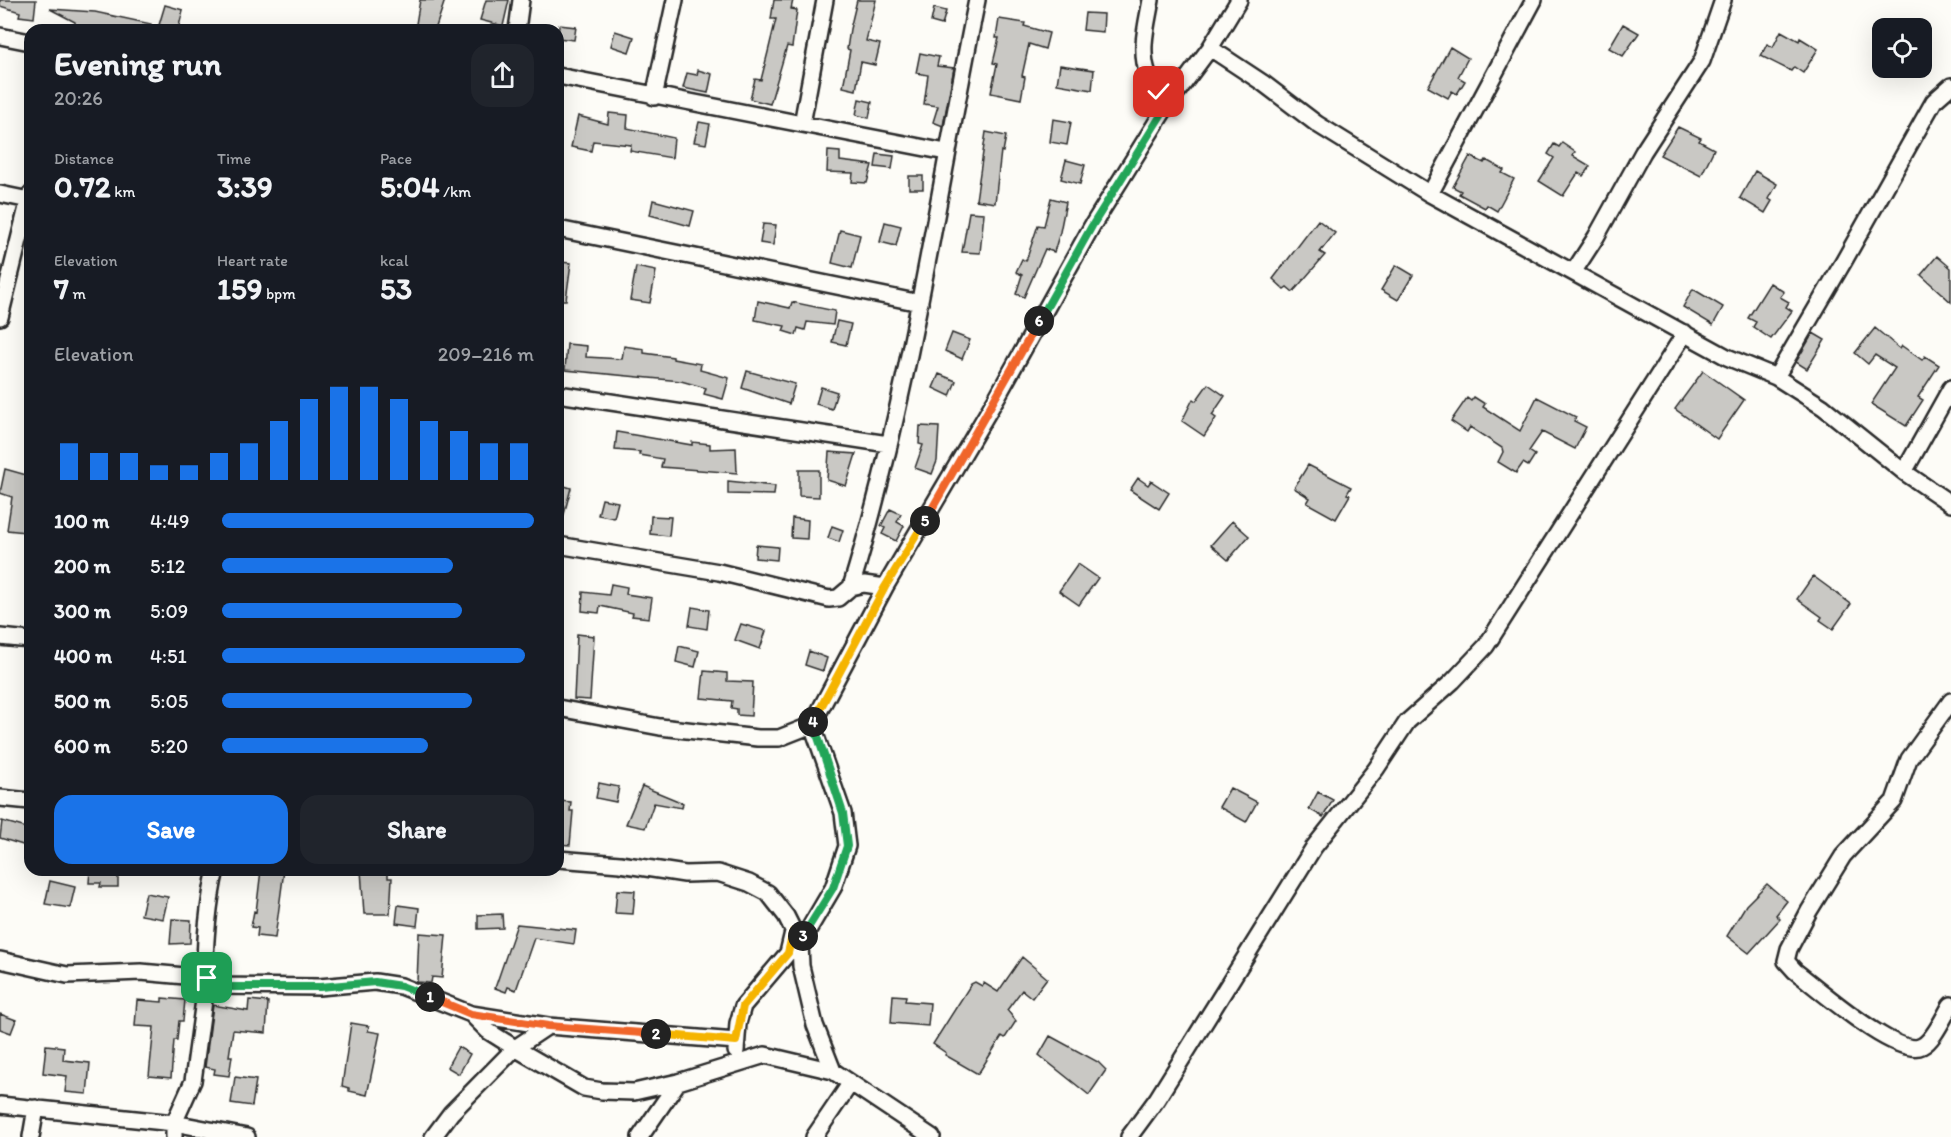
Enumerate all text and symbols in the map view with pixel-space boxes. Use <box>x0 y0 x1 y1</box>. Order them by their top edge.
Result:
map controls <box>1872 18 1932 78</box>
button: locate <box>1872 18 1932 78</box>
text: Evening run <box>54 44 221 83</box>
button: share <box>471 44 534 107</box>
pin <box>1133 66 1184 117</box>
icon: check <box>1142 75 1175 108</box>
text: 20:26 <box>54 86 103 110</box>
text: Distance <box>54 149 114 168</box>
text: Time <box>217 149 251 168</box>
text: Pace <box>380 149 412 168</box>
text: 0.72 <box>54 168 111 205</box>
text: 3:39 <box>217 168 273 205</box>
text: 5:04 <box>380 168 440 205</box>
text: km <box>111 182 135 201</box>
text: /km <box>440 182 471 201</box>
text: Elevation <box>54 251 118 270</box>
text: Heart rate <box>217 251 288 270</box>
text: kcal <box>380 251 408 270</box>
text: 7 <box>54 270 69 307</box>
text: 159 <box>217 270 262 307</box>
text: 53 <box>380 270 412 307</box>
text: m <box>69 284 86 303</box>
text: bpm <box>262 284 296 303</box>
pin: 6 <box>1024 306 1054 336</box>
text: 6 <box>1035 311 1043 330</box>
text: Elevation <box>54 342 133 366</box>
text: 209–216 m <box>438 342 534 366</box>
pin: 5 <box>910 506 940 536</box>
text: 100 m <box>54 509 109 533</box>
text: 4:49 <box>150 509 189 533</box>
text: 5 <box>921 511 929 530</box>
text: 200 m <box>54 554 110 578</box>
text: 5:12 <box>150 554 185 578</box>
text: 300 m <box>54 599 111 623</box>
text: 5:09 <box>150 599 188 623</box>
text: 400 m <box>54 644 112 668</box>
text: 4:51 <box>150 644 187 668</box>
text: 500 m <box>54 689 110 713</box>
text: 5:05 <box>150 689 188 713</box>
pin: 4 <box>798 707 828 737</box>
text: 4 <box>808 712 818 731</box>
text: 600 m <box>54 734 111 758</box>
text: 5:20 <box>150 734 188 758</box>
button: Save <box>54 795 288 864</box>
button: Share <box>300 795 534 864</box>
pin: 3 <box>788 921 818 951</box>
text: 3 <box>799 926 807 945</box>
pin <box>181 952 232 1003</box>
icon: arrive <box>190 961 223 994</box>
pin: 1 <box>415 982 445 1012</box>
text: 1 <box>426 987 434 1006</box>
pin: 2 <box>641 1019 671 1049</box>
text: 2 <box>652 1024 660 1043</box>

